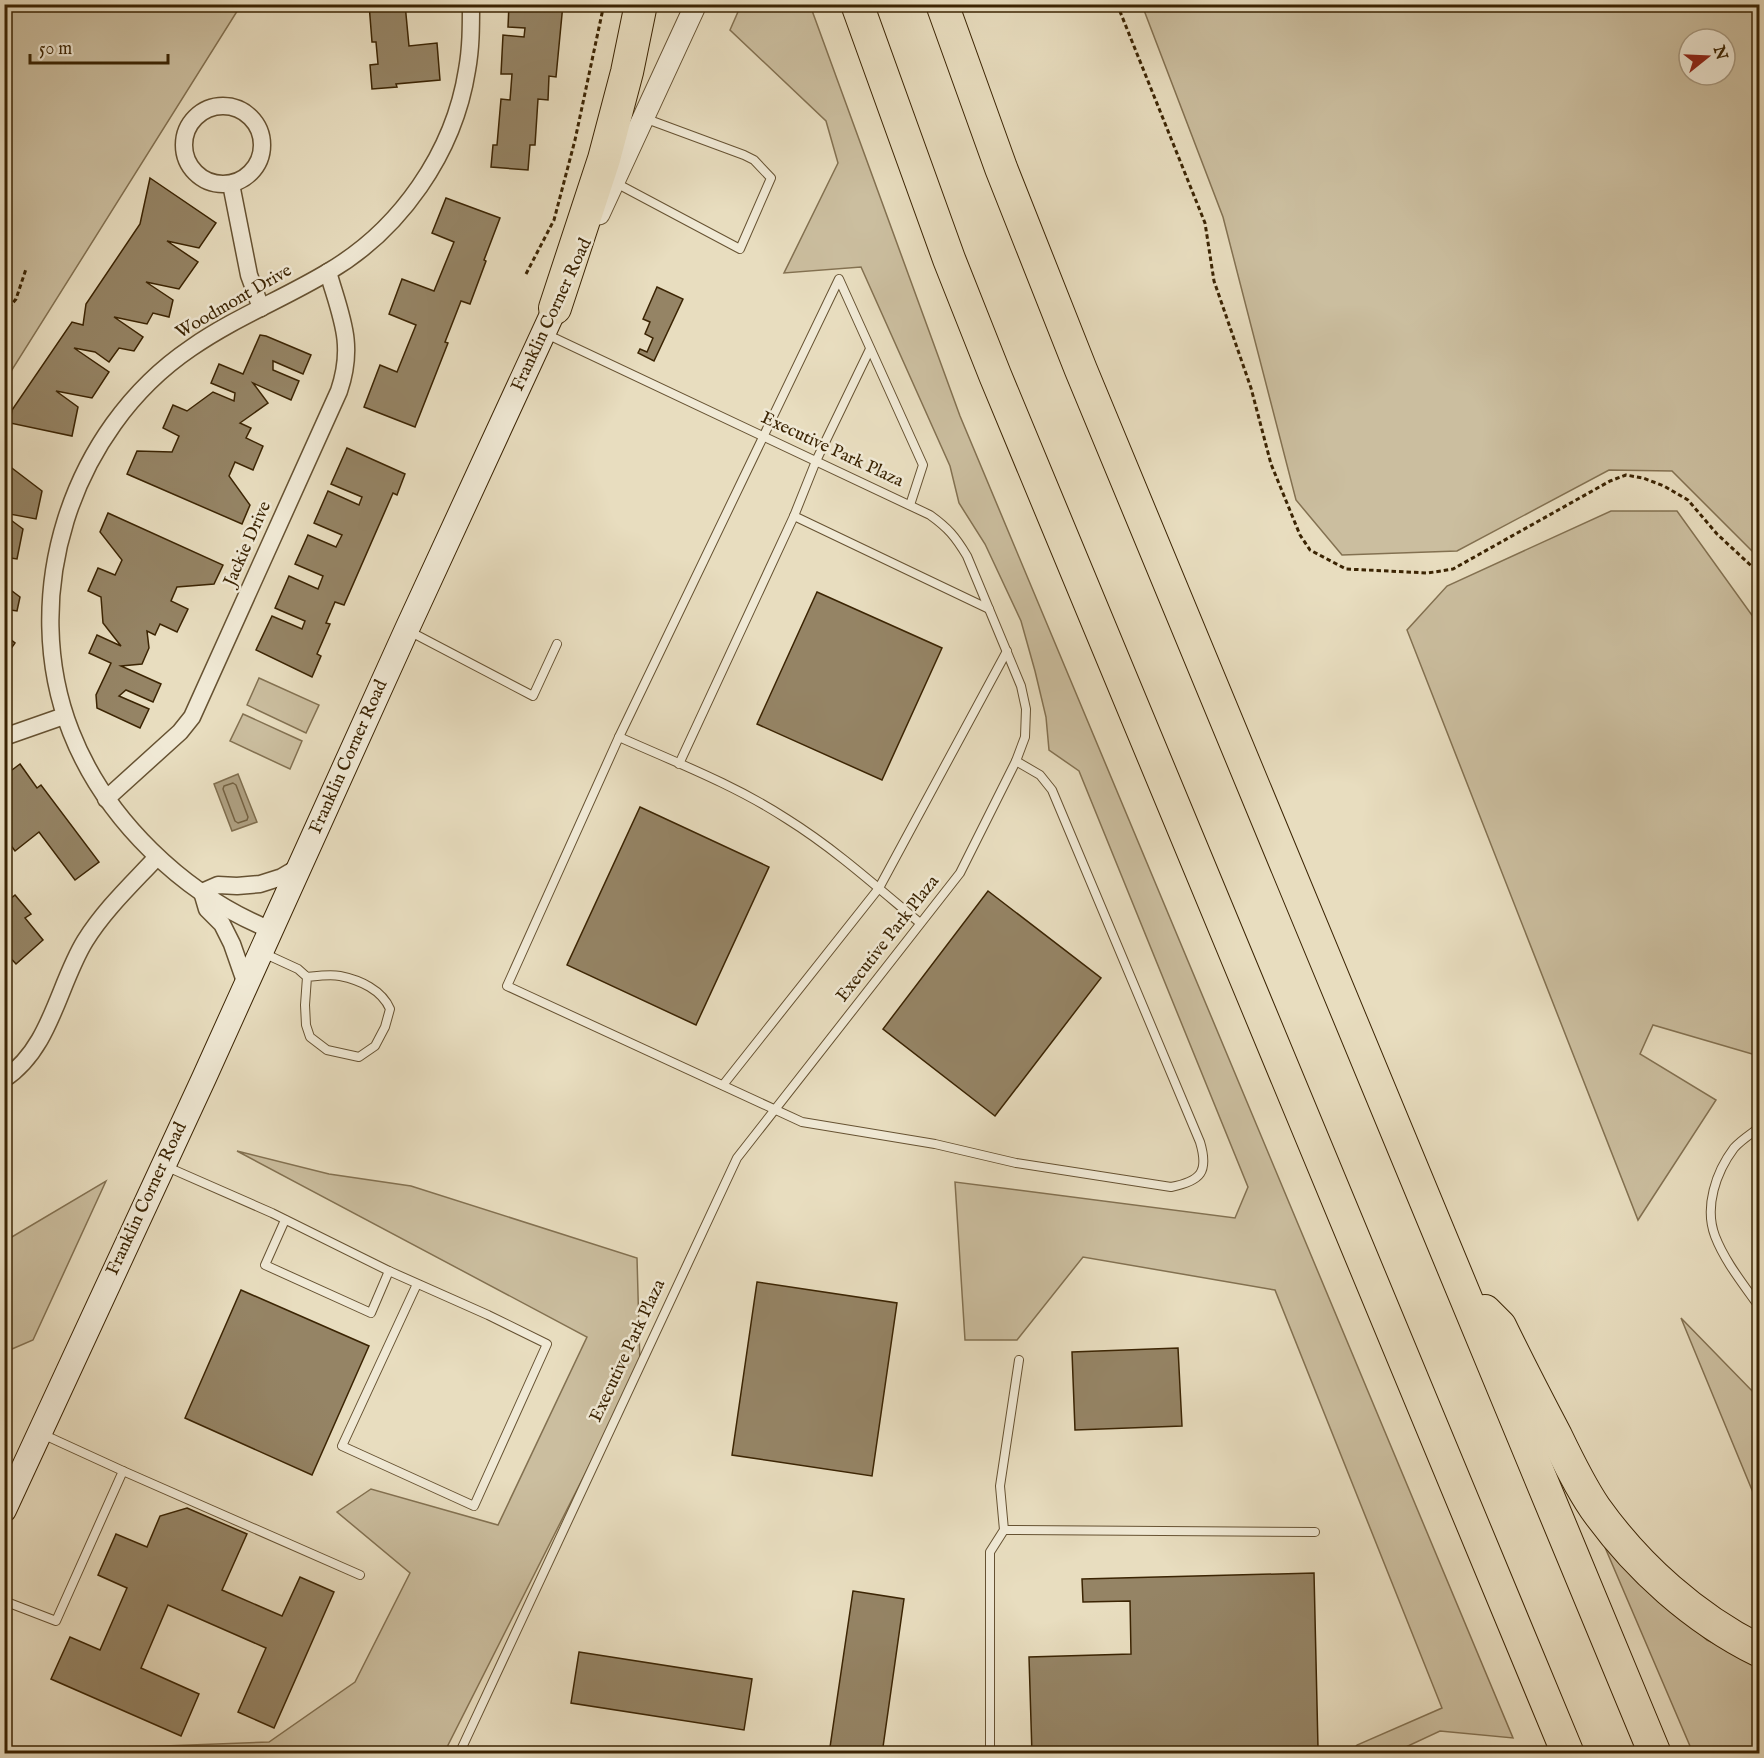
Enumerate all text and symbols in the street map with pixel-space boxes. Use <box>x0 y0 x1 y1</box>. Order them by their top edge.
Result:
scale bar <box>30 27 168 65</box>
north arrow <box>1677 27 1737 87</box>
text: 50 m <box>39 38 72 61</box>
text: N <box>1707 42 1731 63</box>
street label: Franklin Corner Road <box>506 234 598 395</box>
street label: Woodmont Drive <box>172 259 296 345</box>
street label: Executive Park Plaza <box>757 407 907 493</box>
street label: Jackie Drive <box>218 498 277 592</box>
street label: Franklin Corner Road <box>305 676 393 838</box>
street label: Executive Park Plaza <box>831 871 945 1007</box>
street label: Franklin Corner Road <box>101 1118 193 1279</box>
street label: Executive Park Plaza <box>585 1276 671 1426</box>

